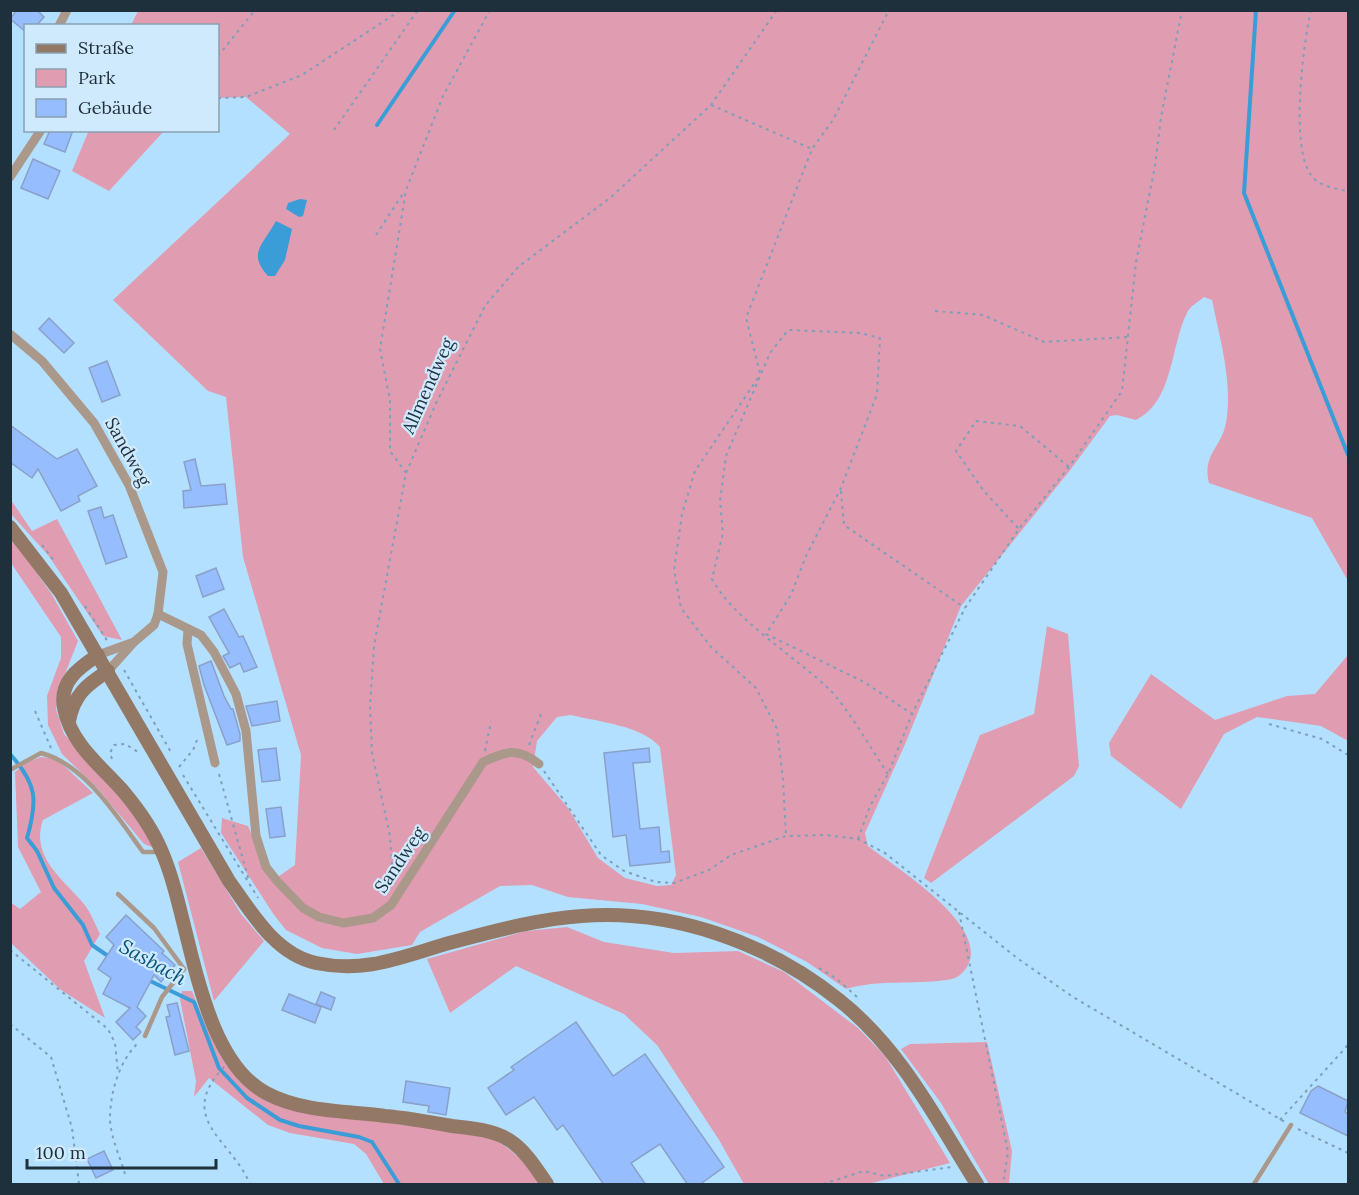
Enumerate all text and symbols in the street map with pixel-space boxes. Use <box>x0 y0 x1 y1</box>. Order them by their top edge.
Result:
legend <box>24 24 219 132</box>
text: Straße <box>78 36 134 59</box>
text: Park <box>78 66 116 89</box>
text: Gebäude <box>78 96 153 119</box>
street label: Allmendweg <box>396 333 459 438</box>
street label: Sandweg <box>100 413 157 491</box>
street label: Sandweg <box>369 821 431 897</box>
water label: Sasbach <box>115 933 192 990</box>
scale bar <box>27 1132 216 1170</box>
text: 100 m <box>36 1141 86 1164</box>

